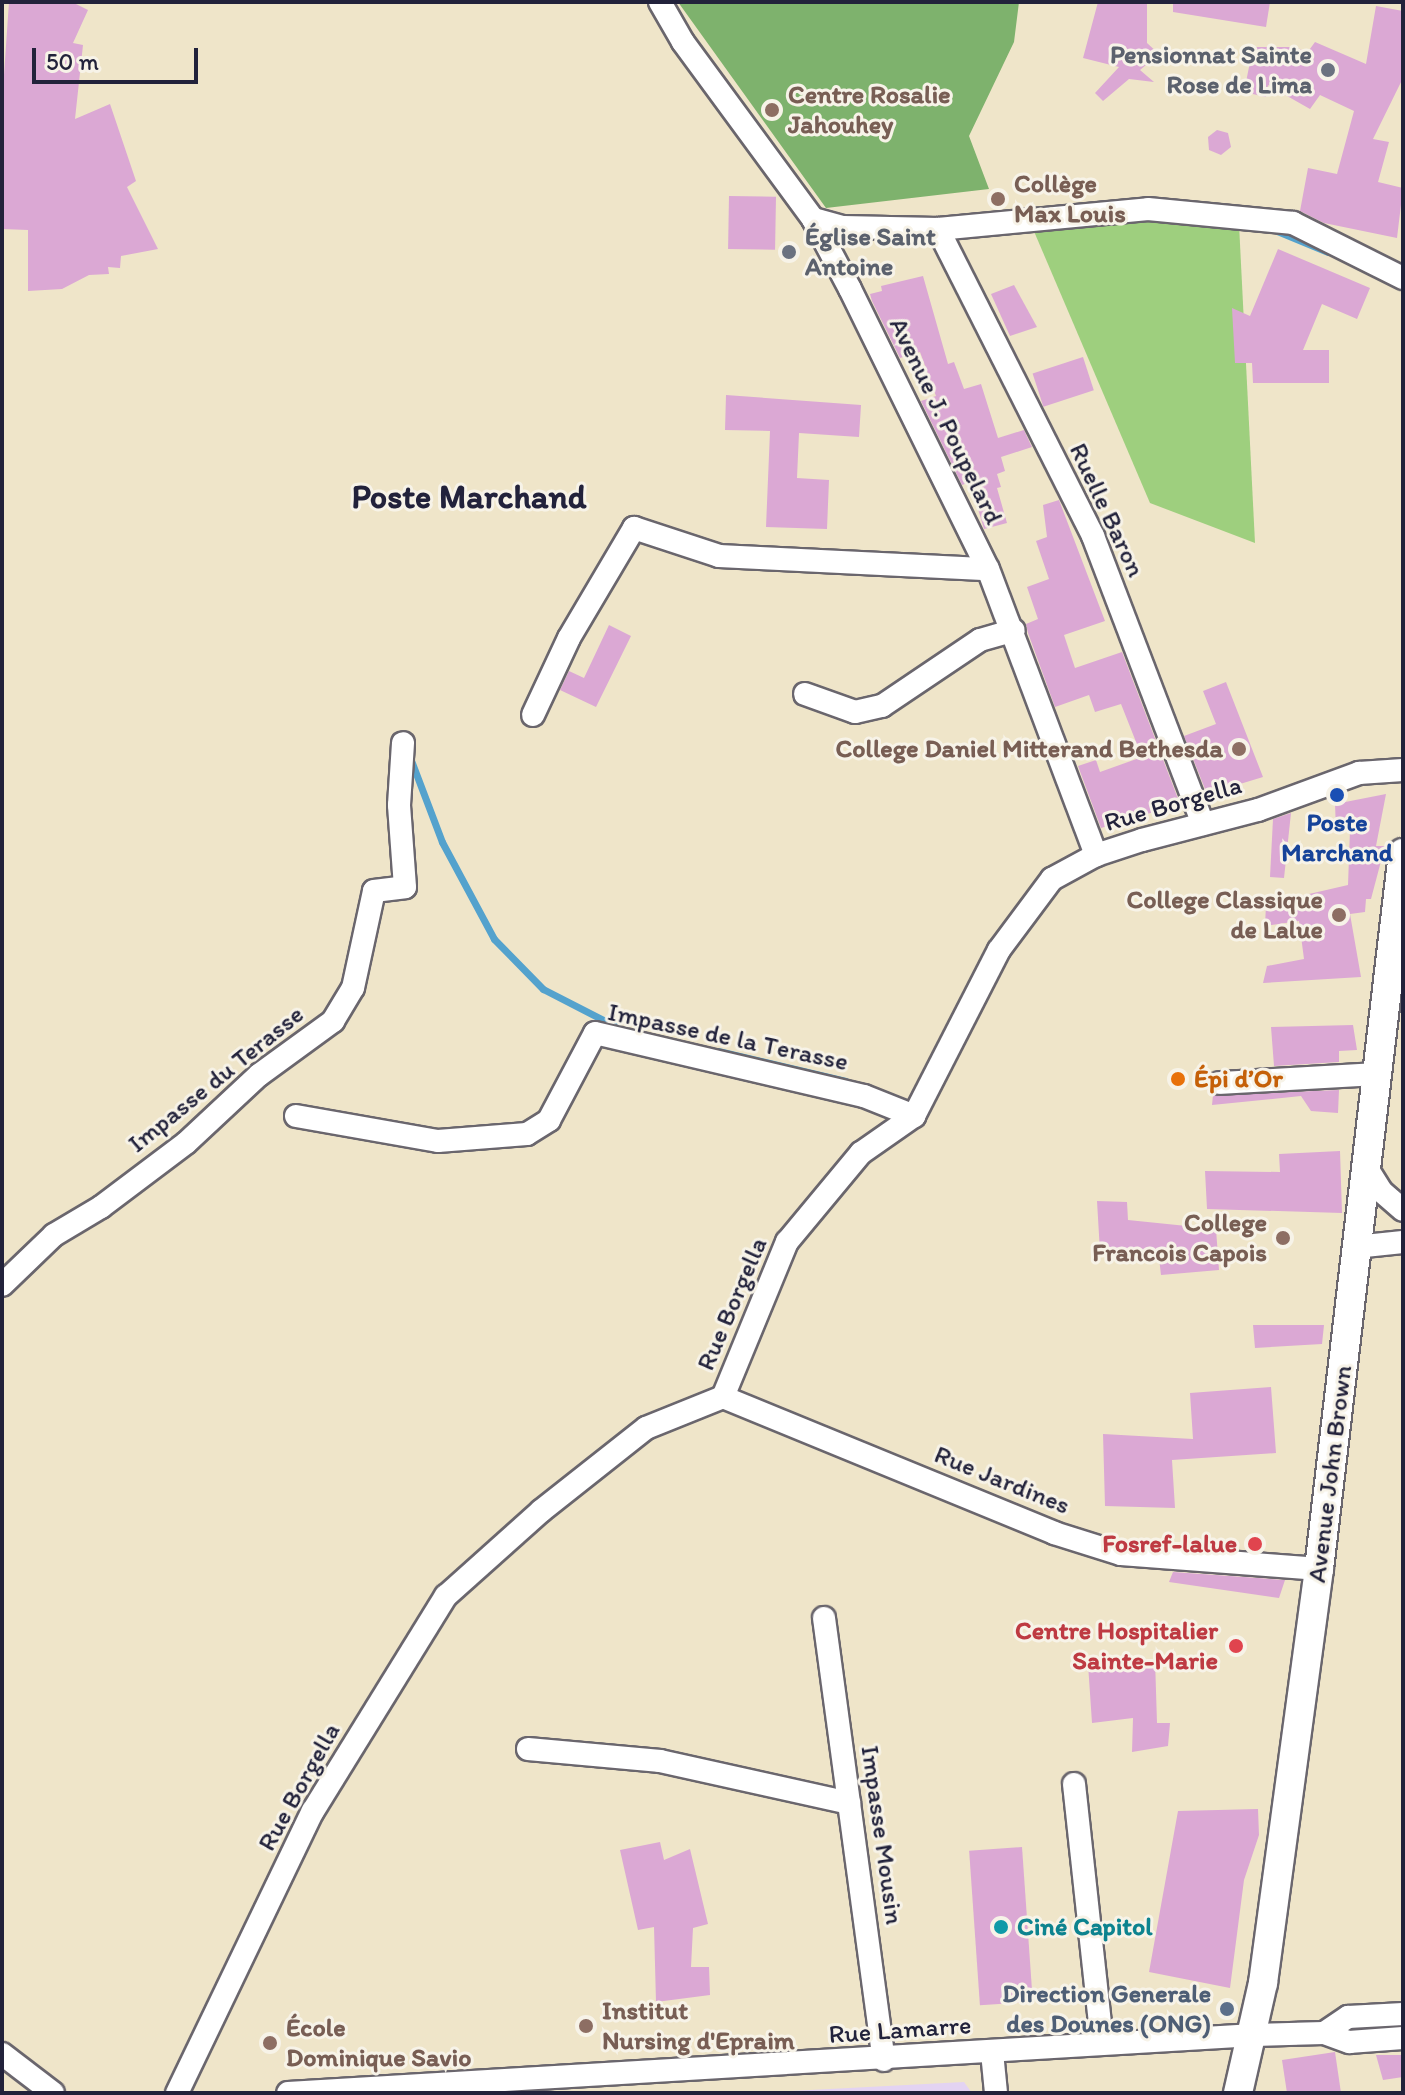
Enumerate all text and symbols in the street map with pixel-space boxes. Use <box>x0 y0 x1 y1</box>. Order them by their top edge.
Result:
scale bar <box>36 32 202 82</box>
place label: Pensionnat Sainte Rose de Lima <box>1109 39 1312 100</box>
text: 50 m <box>46 47 99 76</box>
marker: Pensionnat Sainte Rose de Lima <box>1319 61 1337 79</box>
place label: Centre Rosalie Jahouhey <box>788 79 950 140</box>
marker: Centre Rosalie Jahouhey <box>763 101 781 119</box>
place label: Collège Max Louis <box>1014 168 1126 230</box>
marker: Collège Max Louis <box>989 190 1007 208</box>
place label: Église Saint Antoine <box>805 221 936 282</box>
marker: Église Saint Antoine <box>780 243 798 261</box>
street label: Avenue J. Poupelard <box>883 313 1009 529</box>
street label: Ruelle Baron <box>1063 438 1151 582</box>
district label: Poste Marchand <box>352 477 586 517</box>
place label: College Daniel Mitterand Bethesda <box>837 733 1223 765</box>
marker: College Daniel Mitterand Bethesda <box>1230 740 1248 758</box>
street label: Rue Borgella <box>1100 769 1246 839</box>
marker: Poste Marchand <box>1328 786 1346 804</box>
place label: Poste Marchand <box>1281 807 1393 868</box>
place label: College Classique de Lalue <box>1126 884 1323 946</box>
marker: College Classique de Lalue <box>1330 906 1348 924</box>
street label: Impasse de la Terasse <box>606 997 850 1077</box>
street label: Impasse du Terasse <box>122 998 310 1160</box>
place label: Épi d’Or <box>1194 1063 1283 1095</box>
marker: Épi d’Or <box>1169 1070 1187 1088</box>
place label: College Francois Capois <box>1091 1207 1267 1268</box>
marker: College Francois Capois <box>1274 1229 1292 1247</box>
street label: Rue Borgella <box>690 1232 774 1376</box>
street label: Avenue John Brown <box>1301 1363 1359 1585</box>
street label: Rue Jardines <box>930 1439 1074 1521</box>
place label: Fosref-lalue <box>1102 1528 1237 1560</box>
marker: Fosref-lalue <box>1244 1533 1266 1555</box>
place label: Centre Hospitalier Sainte-Marie <box>1014 1615 1218 1676</box>
marker: Centre Hospitalier Sainte-Marie <box>1225 1635 1247 1657</box>
street label: Rue Borgella <box>251 1717 347 1857</box>
street label: Impasse Mousin <box>854 1744 910 1926</box>
place label: Ciné Capitol <box>1017 1911 1154 1943</box>
marker: Ciné Capitol <box>992 1918 1010 1936</box>
place label: Direction Generale des Dounes (ONG) <box>1002 1978 1211 2040</box>
place label: Institut Nursing d'Epraim <box>602 1995 795 2056</box>
marker: Direction Generale des Dounes (ONG) <box>1218 2000 1236 2018</box>
street label: Rue Lamarre <box>828 2009 972 2051</box>
place label: École Dominique Savio <box>286 2012 471 2074</box>
marker: Institut Nursing d'Epraim <box>577 2017 595 2035</box>
marker: École Dominique Savio <box>261 2034 279 2052</box>

